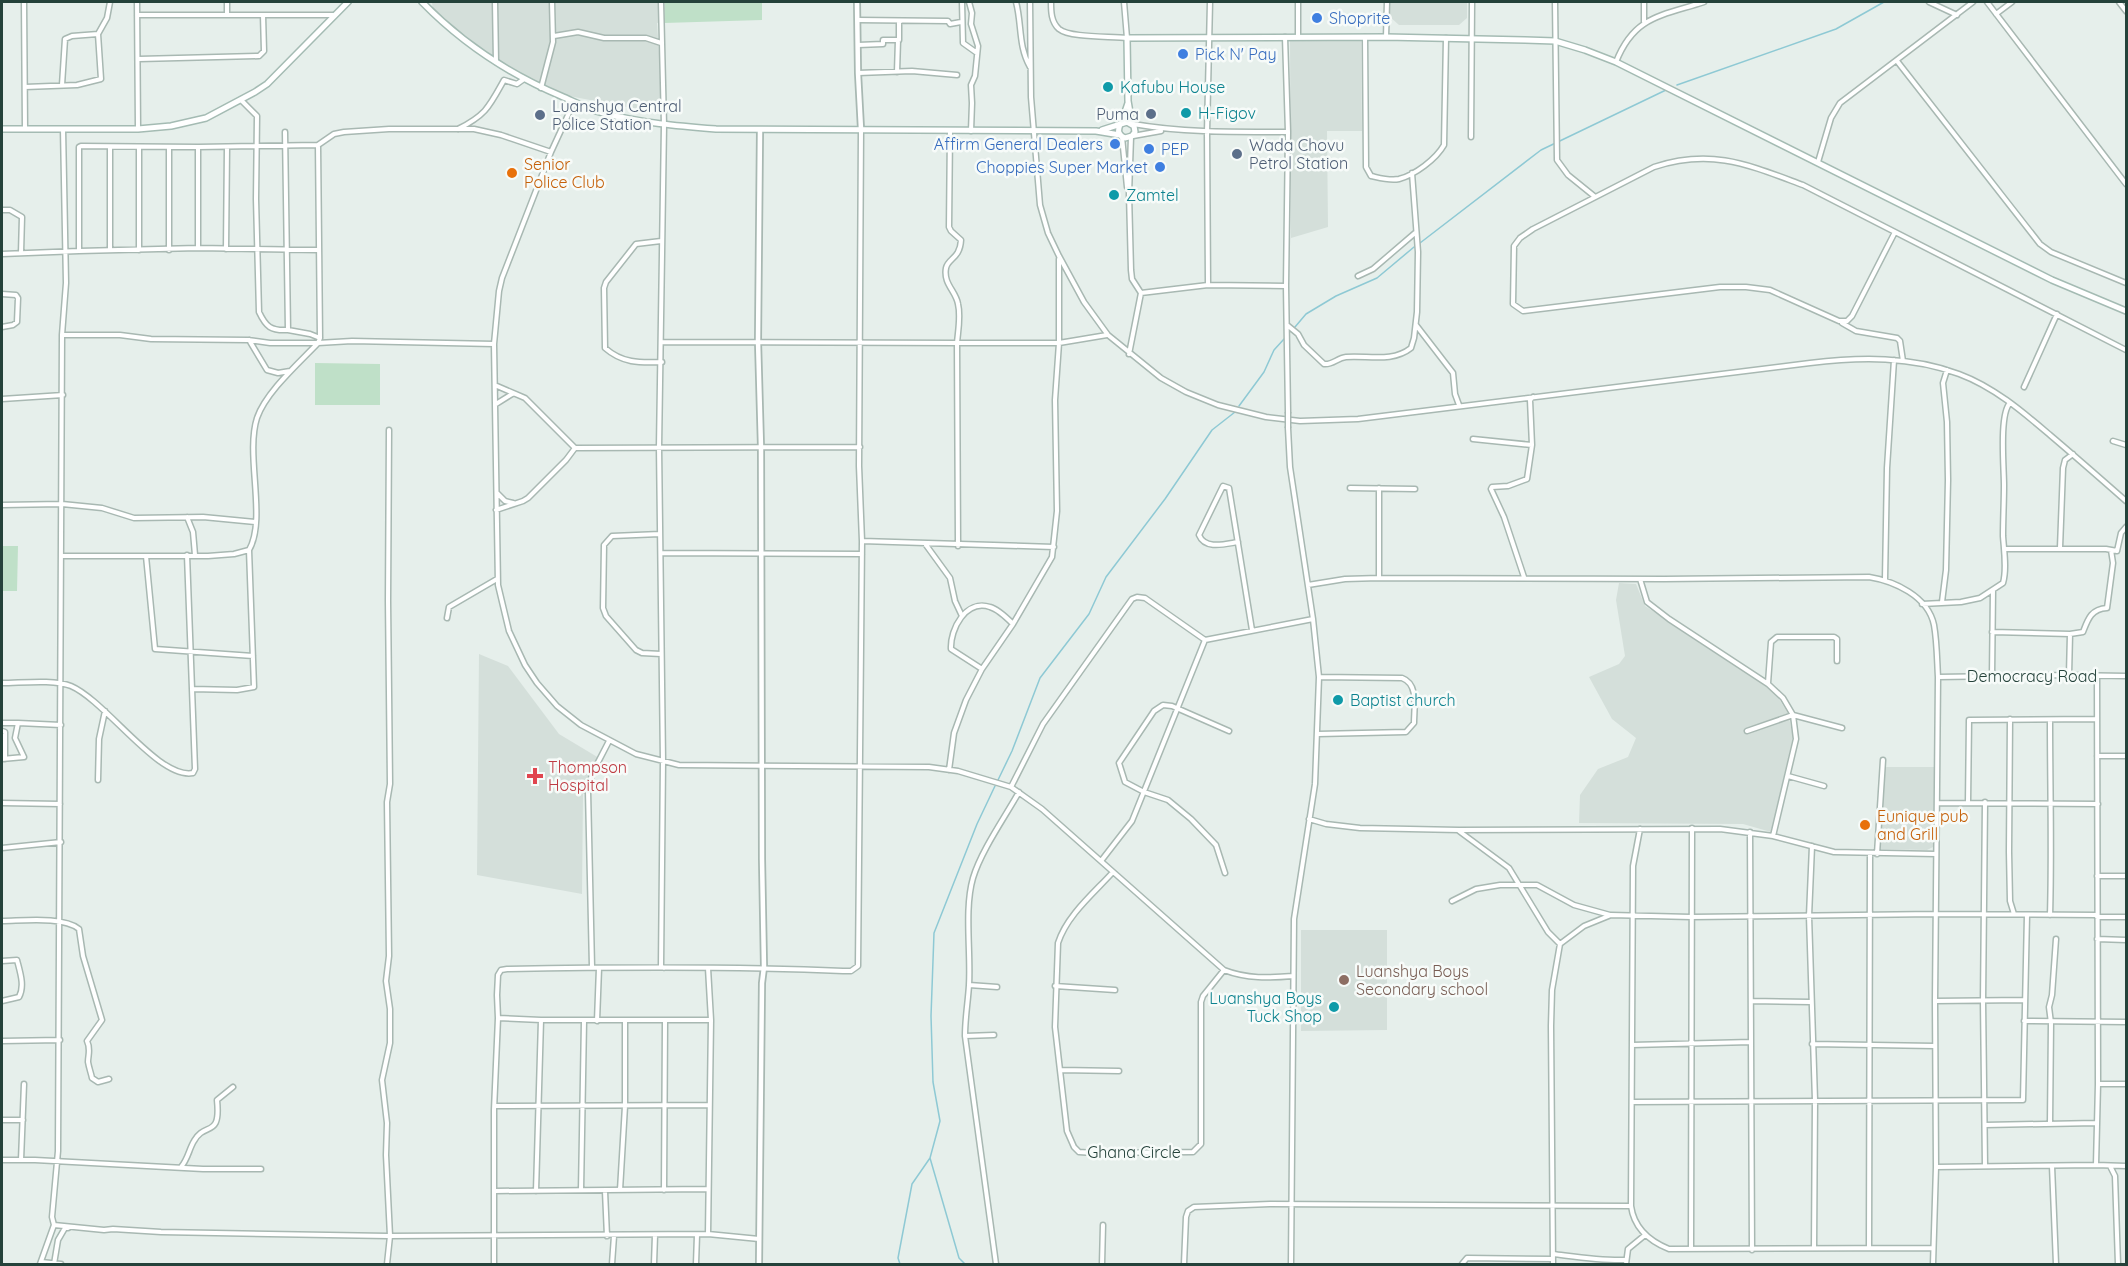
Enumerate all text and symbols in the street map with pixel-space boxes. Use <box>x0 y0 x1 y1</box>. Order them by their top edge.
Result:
place label: Shoprite <box>1329 8 1390 28</box>
marker: Shoprite <box>1310 11 1324 25</box>
place label: Pick N' Pay <box>1195 44 1277 64</box>
marker: Pick N' Pay <box>1176 47 1190 61</box>
place label: Kafubu House <box>1120 77 1225 97</box>
marker: Kafubu House <box>1101 80 1115 94</box>
place label: Luanshya Central Police Station <box>552 96 682 134</box>
place label: H-Figov <box>1198 103 1256 123</box>
place label: Puma <box>1096 104 1139 124</box>
marker: H-Figov <box>1179 106 1193 120</box>
marker: Puma <box>1144 107 1158 121</box>
marker: Luanshya Central Police Station <box>533 108 547 122</box>
place label: Affirm General Dealers <box>934 134 1103 154</box>
place label: Wada Chovu Petrol Station <box>1249 135 1348 173</box>
marker: Affirm General Dealers <box>1108 137 1122 151</box>
place label: PEP <box>1161 139 1189 159</box>
marker: PEP <box>1142 142 1156 156</box>
marker: Wada Chovu Petrol Station <box>1230 147 1244 161</box>
place label: Senior Police Club <box>524 154 605 192</box>
place label: Choppies Super Market <box>976 157 1148 177</box>
marker: Choppies Super Market <box>1153 160 1167 174</box>
marker: Senior Police Club <box>505 166 519 180</box>
place label: Zamtel <box>1126 185 1179 205</box>
marker: Zamtel <box>1107 188 1121 202</box>
street label: Democracy Road <box>1967 666 2097 686</box>
place label: Baptist church <box>1350 690 1456 710</box>
marker: Baptist church <box>1331 693 1345 707</box>
place label: Thompson Hospital <box>548 757 627 795</box>
marker: Thompson Hospital <box>526 767 544 785</box>
place label: Eunique pub and Grill <box>1877 806 1968 844</box>
marker: Eunique pub and Grill <box>1858 818 1872 832</box>
place label: Luanshya Boys Secondary school <box>1356 961 1488 999</box>
marker: Luanshya Boys Secondary school <box>1337 973 1351 987</box>
place label: Luanshya Boys Tuck Shop <box>1209 988 1322 1026</box>
marker: Luanshya Boys Tuck Shop <box>1327 1000 1341 1014</box>
street label: Ghana Circle <box>1087 1142 1181 1162</box>

